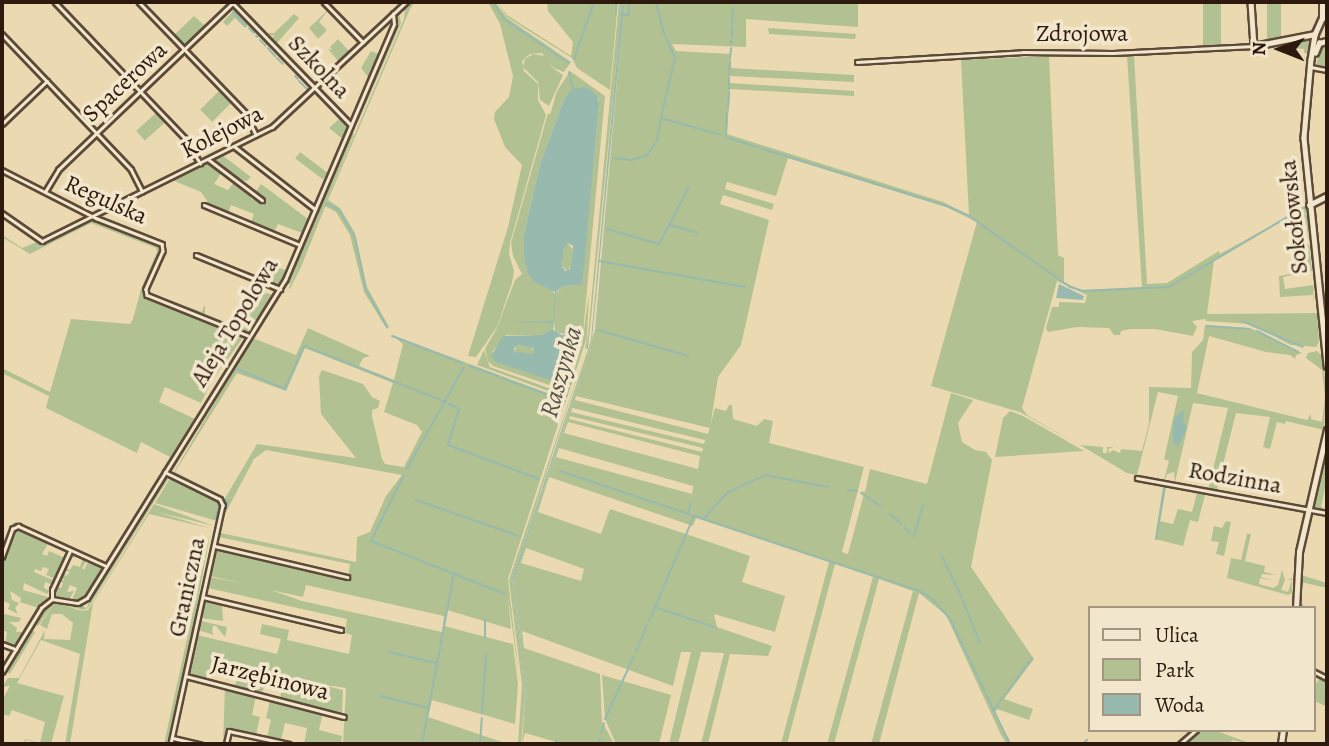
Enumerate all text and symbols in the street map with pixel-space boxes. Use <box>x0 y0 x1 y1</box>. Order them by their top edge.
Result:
north arrow <box>1245 14 1315 84</box>
street label: Zdrojowa <box>1036 20 1128 48</box>
street label: Szkolna <box>282 29 356 105</box>
street label: Spacerowa <box>77 36 173 128</box>
text: N <box>1246 41 1272 56</box>
street label: Kolejowa <box>176 99 268 165</box>
street label: Sokołowska <box>1274 158 1314 276</box>
street label: Regulska <box>60 169 152 231</box>
street label: Aleja Topolowa <box>185 252 285 392</box>
water label: Raszynka <box>533 323 589 421</box>
street label: Rodzinna <box>1186 456 1284 500</box>
street label: Graniczna <box>162 535 212 639</box>
legend <box>1088 606 1315 732</box>
text: Ulica <box>1155 621 1199 649</box>
street label: Jarzębinowa <box>208 649 332 707</box>
text: Park <box>1155 656 1194 684</box>
text: Woda <box>1155 691 1205 719</box>

